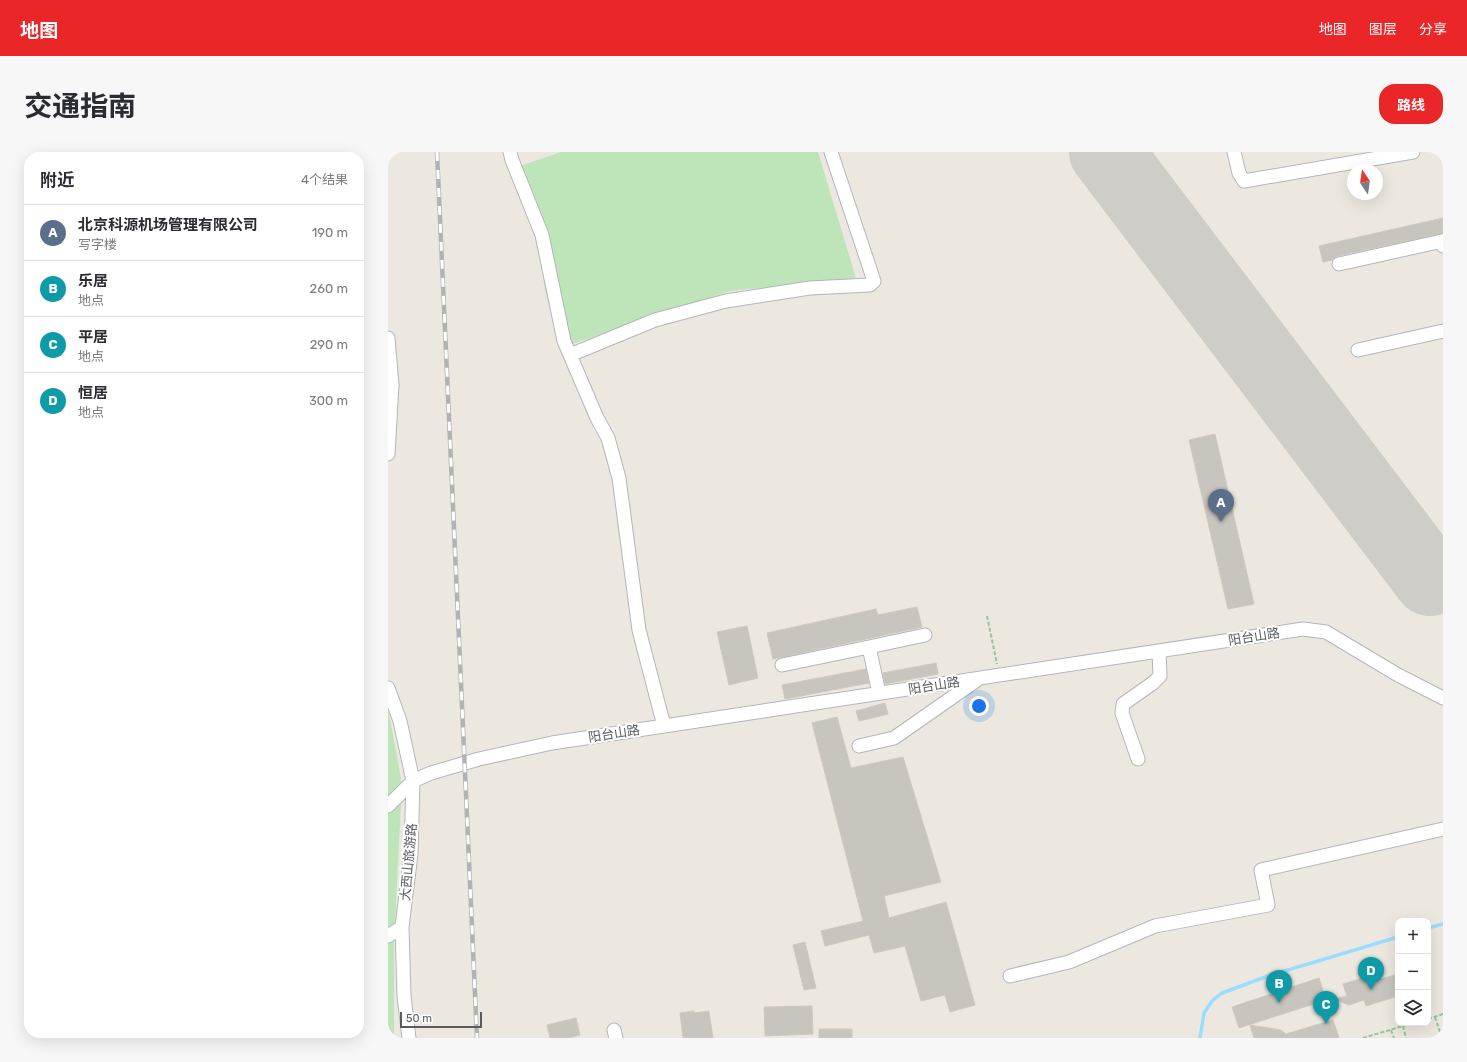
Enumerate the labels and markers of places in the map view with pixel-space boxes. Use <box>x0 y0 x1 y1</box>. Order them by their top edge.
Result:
pin: A <box>1208 489 1234 522</box>
pin: D <box>1358 957 1384 990</box>
pin: B <box>1266 970 1292 1003</box>
pin: C <box>1313 991 1339 1024</box>

